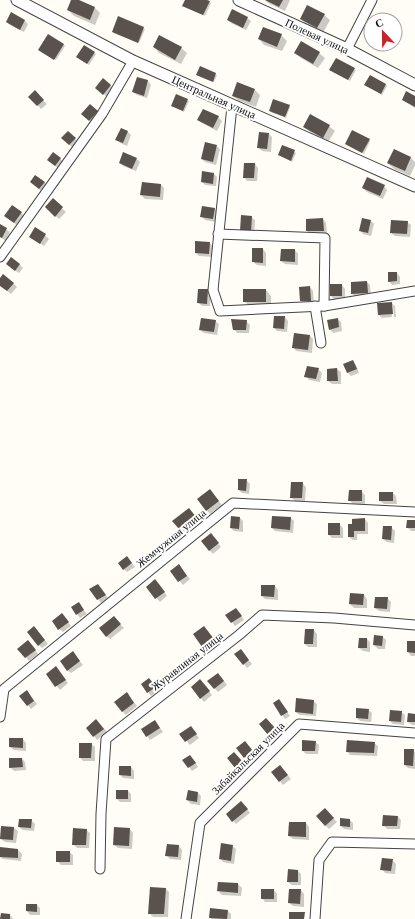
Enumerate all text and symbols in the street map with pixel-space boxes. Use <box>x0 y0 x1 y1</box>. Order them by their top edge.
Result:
north arrow <box>363 12 403 52</box>
street label: Полевая улица <box>283 16 351 56</box>
text: С <box>373 16 385 30</box>
street label: Центральная улица <box>170 73 258 121</box>
street label: Жемчужная улица <box>134 506 208 570</box>
street label: Журавлиная улица <box>149 629 225 693</box>
street label: Забайкальская улица <box>209 719 287 797</box>

